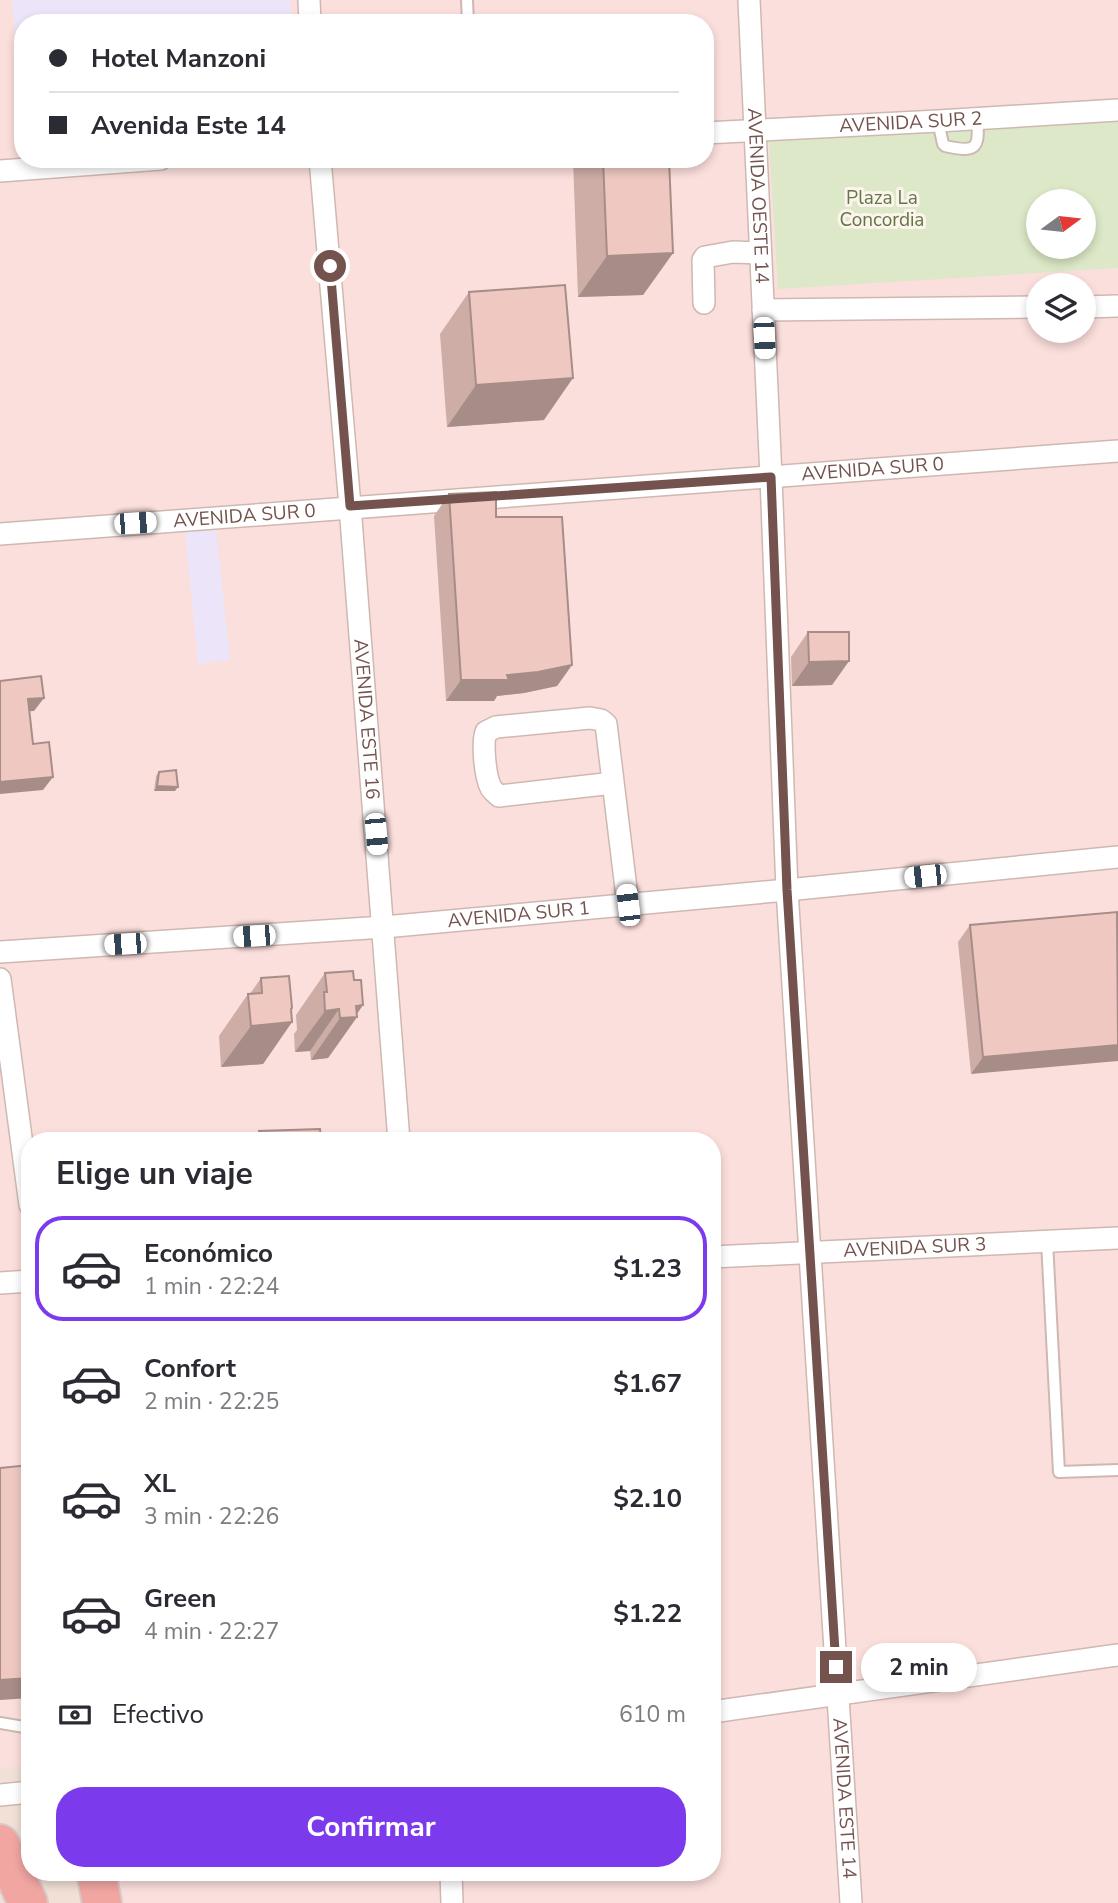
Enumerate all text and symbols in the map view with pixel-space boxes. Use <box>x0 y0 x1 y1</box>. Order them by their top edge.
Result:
text: Hotel Manzoni <box>91 41 266 76</box>
street label: AVENIDA SUR 2 <box>839 105 983 139</box>
street label: AVENIDA OESTE 14 <box>741 107 775 284</box>
text: Avenida Este 14 <box>91 108 286 143</box>
park label: Plaza La Concordia <box>840 185 924 233</box>
north arrow <box>1026 189 1096 259</box>
map controls <box>1026 189 1096 343</box>
route start <box>314 250 346 282</box>
button: layers <box>1026 273 1096 343</box>
car <box>753 316 776 360</box>
street label: AVENIDA SUR 0 <box>800 451 945 487</box>
street label: AVENIDA SUR 0 <box>172 498 317 534</box>
car <box>114 511 157 535</box>
street label: AVENIDA ESTE 16 <box>347 638 386 800</box>
car <box>364 812 389 856</box>
car <box>904 863 947 889</box>
car <box>616 883 641 927</box>
street label: AVENIDA SUR 1 <box>446 895 591 934</box>
car <box>233 924 276 948</box>
car <box>104 932 147 956</box>
text: Elige un viaje <box>56 1152 253 1195</box>
street label: AVENIDA SUR 3 <box>843 1231 987 1264</box>
text: Económico <box>144 1236 273 1271</box>
icon: car <box>60 1237 123 1300</box>
text: $1.23 <box>613 1251 682 1286</box>
text: 1 min · 22:24 <box>144 1271 279 1302</box>
text: Confort <box>144 1351 236 1386</box>
icon: car <box>60 1352 123 1415</box>
text: $1.67 <box>613 1366 682 1401</box>
text: 2 min · 22:25 <box>144 1386 279 1417</box>
text: XL <box>144 1466 176 1501</box>
icon: car <box>60 1467 123 1530</box>
text: $2.10 <box>613 1481 682 1516</box>
text: 3 min · 22:26 <box>144 1501 279 1532</box>
text: Green <box>144 1581 217 1616</box>
icon: car <box>60 1582 123 1645</box>
text: $1.22 <box>613 1596 682 1631</box>
text: 4 min · 22:27 <box>144 1616 279 1647</box>
callout: 2 min <box>860 1642 976 1692</box>
route end <box>820 1651 852 1683</box>
text: 2 min <box>889 1652 949 1683</box>
icon: cash <box>56 1696 94 1734</box>
text: Efectivo <box>112 1697 204 1732</box>
text: 610 m <box>619 1699 686 1730</box>
street label: AVENIDA ESTE 14 <box>826 1717 862 1880</box>
button: Confirmar <box>56 1787 686 1867</box>

